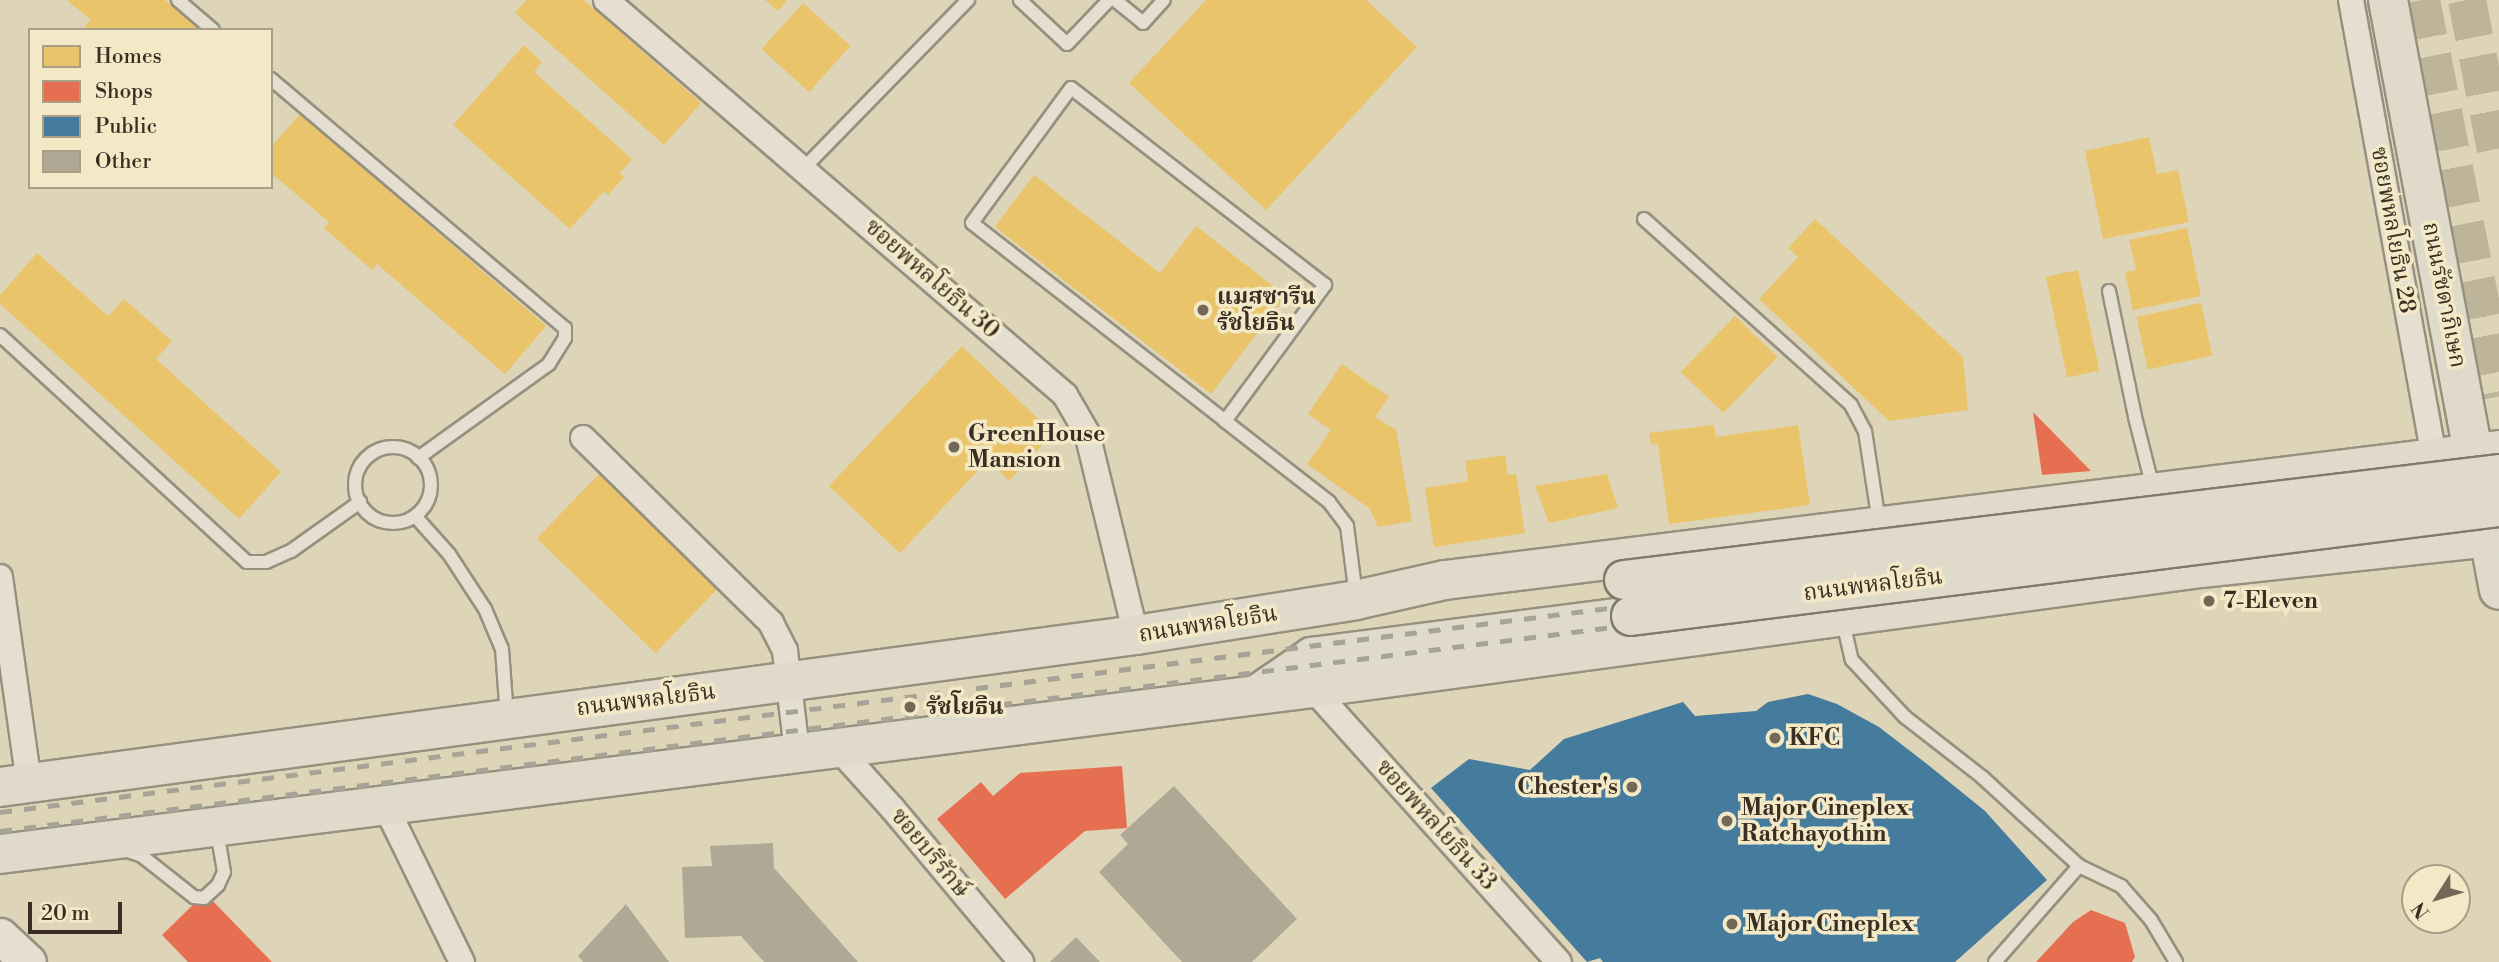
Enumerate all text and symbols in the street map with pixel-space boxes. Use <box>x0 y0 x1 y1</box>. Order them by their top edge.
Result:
legend <box>28 28 273 189</box>
text: Homes <box>95 44 162 70</box>
text: Shops <box>95 79 153 105</box>
text: Public <box>95 114 157 140</box>
street label: ซอยพหลโยธิน 28 <box>2365 145 2421 315</box>
text: Other <box>95 149 151 175</box>
street label: ซอยพหลโยธิน 30 <box>859 213 1005 345</box>
street label: ถนนรัชดาภิเษก <box>2416 220 2472 370</box>
place label: แมสซารีน รัชโยธิน <box>1217 283 1316 337</box>
marker: แมสซารีน รัชโยธิน <box>1195 302 1211 318</box>
place label: GreenHouse Mansion <box>968 420 1105 474</box>
marker: GreenHouse Mansion <box>946 439 962 455</box>
street label: ถนนพหลโยธิน <box>1802 563 1944 607</box>
place label: 7-Eleven <box>2223 587 2318 615</box>
marker: 7-Eleven <box>2201 593 2217 609</box>
street label: ถนนพหลโยธิน <box>1137 599 1279 649</box>
street label: ถนนพหลโยธิน <box>575 678 717 722</box>
place label: รัชโยธิน <box>926 693 1004 721</box>
marker: รัชโยธิน <box>900 697 920 717</box>
place label: KFC <box>1789 724 1840 752</box>
marker: KFC <box>1767 730 1783 746</box>
street label: ซอยพหลโยธิน 33 <box>1370 754 1502 896</box>
place label: Chester's <box>1517 773 1618 801</box>
marker: Chester's <box>1624 779 1640 795</box>
place label: Major Cineplex Ratchayothin <box>1741 794 1909 848</box>
street label: ซอยบริรักษ์ <box>885 803 975 903</box>
marker: Major Cineplex Ratchayothin <box>1719 813 1735 829</box>
north arrow <box>2401 864 2471 934</box>
scale bar <box>32 888 126 932</box>
text: N <box>2407 897 2435 924</box>
text: 20 m <box>41 901 90 927</box>
place label: Major Cineplex <box>1746 910 1914 938</box>
marker: Major Cineplex <box>1724 916 1740 932</box>

